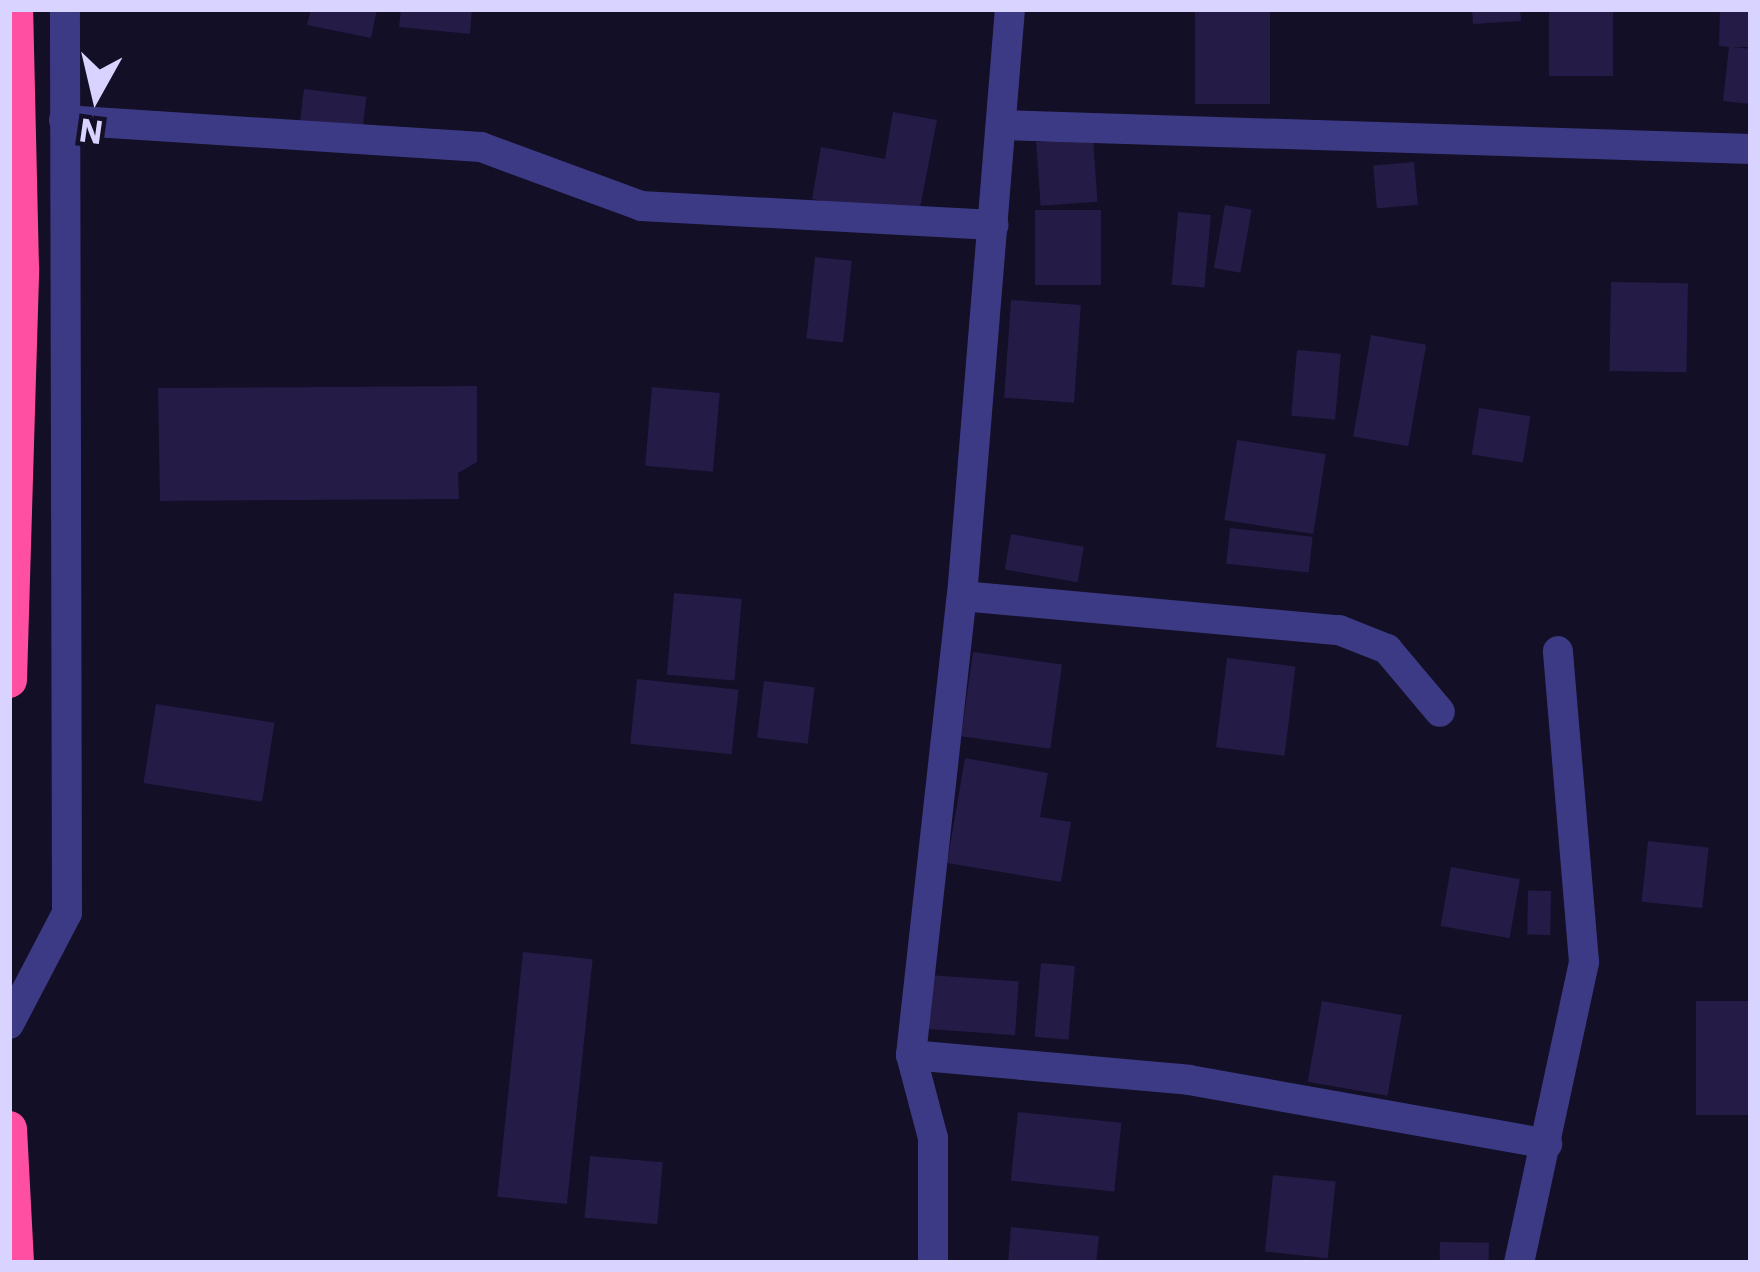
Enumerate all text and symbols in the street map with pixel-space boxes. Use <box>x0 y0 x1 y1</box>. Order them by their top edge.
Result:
north arrow <box>36 36 156 156</box>
text: N <box>76 109 106 155</box>

